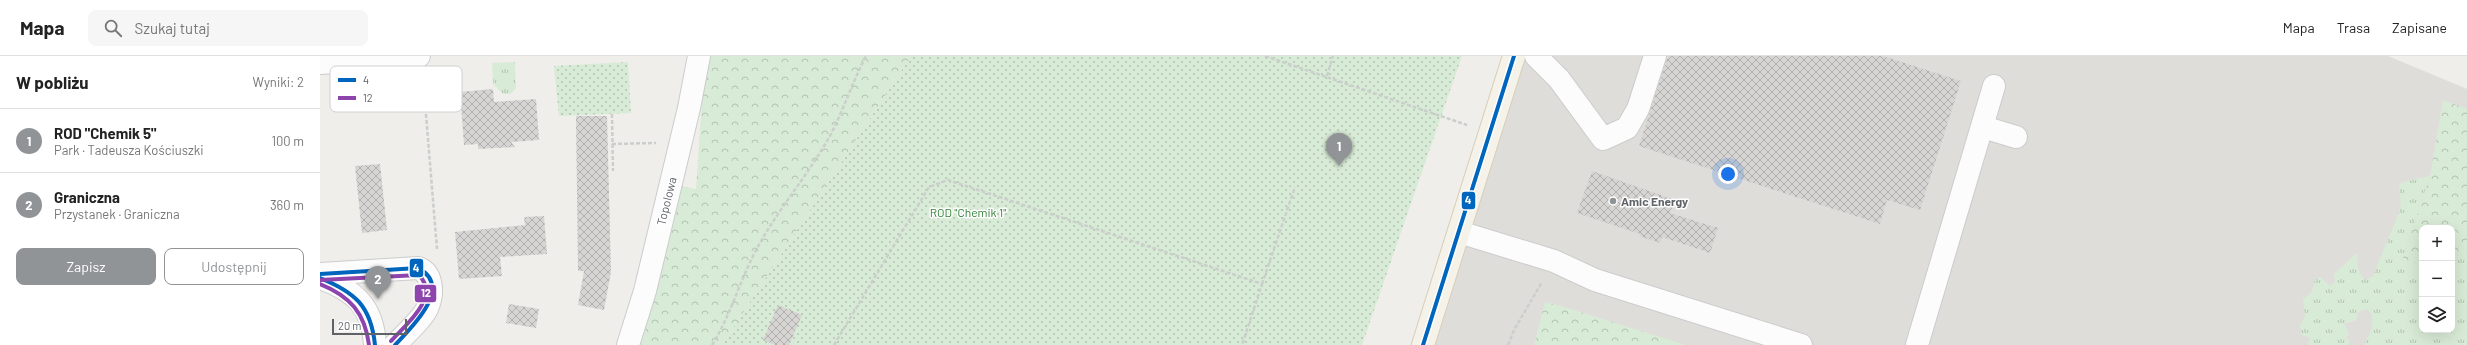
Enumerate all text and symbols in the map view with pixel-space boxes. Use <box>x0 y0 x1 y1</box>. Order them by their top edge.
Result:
search box <box>88 10 368 46</box>
text: Mapa <box>20 16 64 39</box>
icon: search <box>102 17 124 39</box>
text: Szukaj tutaj <box>134 19 210 37</box>
text: Mapa <box>2283 19 2315 36</box>
text: Trasa <box>2337 19 2370 36</box>
text: Zapisane <box>2392 19 2447 36</box>
legend <box>330 66 462 112</box>
text: W pobliżu <box>16 72 89 92</box>
text: 4 <box>363 73 369 86</box>
text: Wyniki: 2 <box>253 74 304 90</box>
text: 12 <box>363 91 373 104</box>
text: ROD "Chemik 5" <box>54 124 156 142</box>
text: 1 <box>27 133 31 149</box>
text: 100 m <box>271 133 304 149</box>
pin: 1 <box>1326 133 1352 166</box>
text: Park · Tadeusza Kościuszki <box>54 142 204 158</box>
your location <box>1718 164 1738 184</box>
street label: Topolowa <box>653 175 679 227</box>
text: Graniczna <box>54 188 120 206</box>
line badge: 4 <box>1461 191 1476 210</box>
text: 4 <box>1465 193 1472 206</box>
place label: Amic Energy <box>1621 194 1688 208</box>
marker: Amic Energy <box>1608 196 1618 206</box>
text: 2 <box>25 197 33 213</box>
text: 360 m <box>270 197 304 213</box>
park label: ROD "Chemik 1" <box>930 205 1006 219</box>
text: Przystanek · Graniczna <box>54 206 180 222</box>
map controls <box>2419 225 2455 333</box>
button: + <box>2419 225 2455 261</box>
button: Zapisz <box>16 248 156 285</box>
button: Udostępnij <box>164 248 304 285</box>
line badge: 4 <box>409 258 424 278</box>
text: 4 <box>413 261 420 274</box>
button: − <box>2419 261 2455 297</box>
pin: 2 <box>365 266 391 299</box>
line badge: 12 <box>414 284 437 303</box>
text: 12 <box>421 286 431 299</box>
button: layers <box>2419 297 2455 333</box>
scale bar <box>332 317 407 336</box>
text: 20 m <box>338 319 361 332</box>

